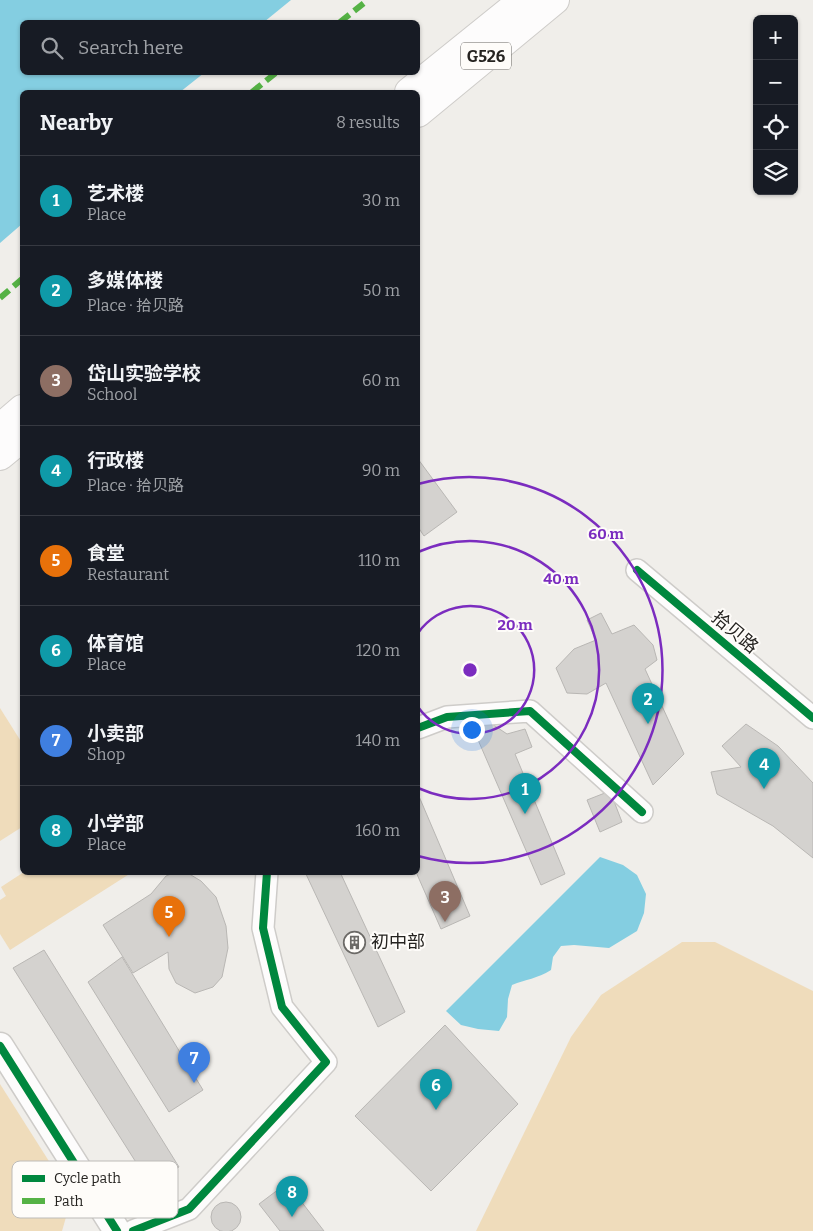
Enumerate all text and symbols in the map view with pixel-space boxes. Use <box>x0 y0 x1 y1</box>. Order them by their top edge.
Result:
map controls <box>753 15 798 195</box>
button: + <box>753 15 798 60</box>
search box <box>20 20 420 75</box>
icon: search <box>38 34 66 62</box>
text: Search here <box>78 36 183 59</box>
road number: G526 <box>461 42 511 70</box>
button: − <box>753 60 798 105</box>
button: locate <box>753 105 798 150</box>
text: Nearby <box>40 110 113 136</box>
text: 8 results <box>336 113 400 132</box>
button: layers <box>753 150 798 195</box>
text: 艺术楼 <box>87 182 144 205</box>
text: 1 <box>53 191 59 210</box>
text: 30 m <box>362 191 400 210</box>
text: Place <box>87 205 126 224</box>
text: 多媒体楼 <box>87 269 163 292</box>
text: 2 <box>51 281 61 300</box>
text: 50 m <box>363 281 400 300</box>
text: Place · 拾贝路 <box>87 296 184 315</box>
text: 岱山实验学校 <box>87 362 201 385</box>
text: 3 <box>51 371 61 390</box>
text: 60 m <box>362 371 400 390</box>
text: School <box>87 385 137 404</box>
text: 行政楼 <box>87 449 144 472</box>
text: 4 <box>51 461 61 480</box>
text: 90 m <box>362 461 400 480</box>
text: Place · 拾贝路 <box>87 476 184 495</box>
text: 60 m <box>588 525 624 543</box>
text: 食堂 <box>87 542 125 565</box>
text: 5 <box>52 551 60 570</box>
text: 110 m <box>358 551 400 570</box>
text: Restaurant <box>87 565 169 584</box>
text: 40 m <box>543 570 580 588</box>
street label: 拾贝路 <box>707 606 763 658</box>
text: 20 m <box>498 616 533 634</box>
text: 体育馆 <box>87 632 144 655</box>
text: 6 <box>51 641 61 660</box>
text: 120 m <box>356 641 400 660</box>
text: Place <box>87 655 126 674</box>
centre of rings <box>461 661 479 679</box>
pin: 2 <box>632 683 664 724</box>
your location <box>459 717 485 743</box>
text: 小卖部 <box>87 722 144 745</box>
text: 7 <box>52 731 60 750</box>
text: 140 m <box>355 731 400 750</box>
text: Shop <box>87 745 125 764</box>
pin: 4 <box>748 748 780 789</box>
pin: 1 <box>509 773 541 814</box>
text: 小学部 <box>87 812 144 835</box>
text: 8 <box>51 821 61 840</box>
text: 160 m <box>355 821 400 840</box>
text: Place <box>87 835 126 854</box>
pin: 3 <box>429 881 461 922</box>
pin: 5 <box>153 896 185 937</box>
building icon: 初中部 <box>343 930 367 954</box>
place label: 初中部 <box>371 931 425 953</box>
pin: 7 <box>178 1042 210 1083</box>
pin: 6 <box>420 1069 452 1110</box>
legend <box>12 1161 178 1218</box>
text: Cycle path <box>54 1170 121 1187</box>
pin: 8 <box>276 1176 308 1217</box>
text: Path <box>54 1193 84 1210</box>

